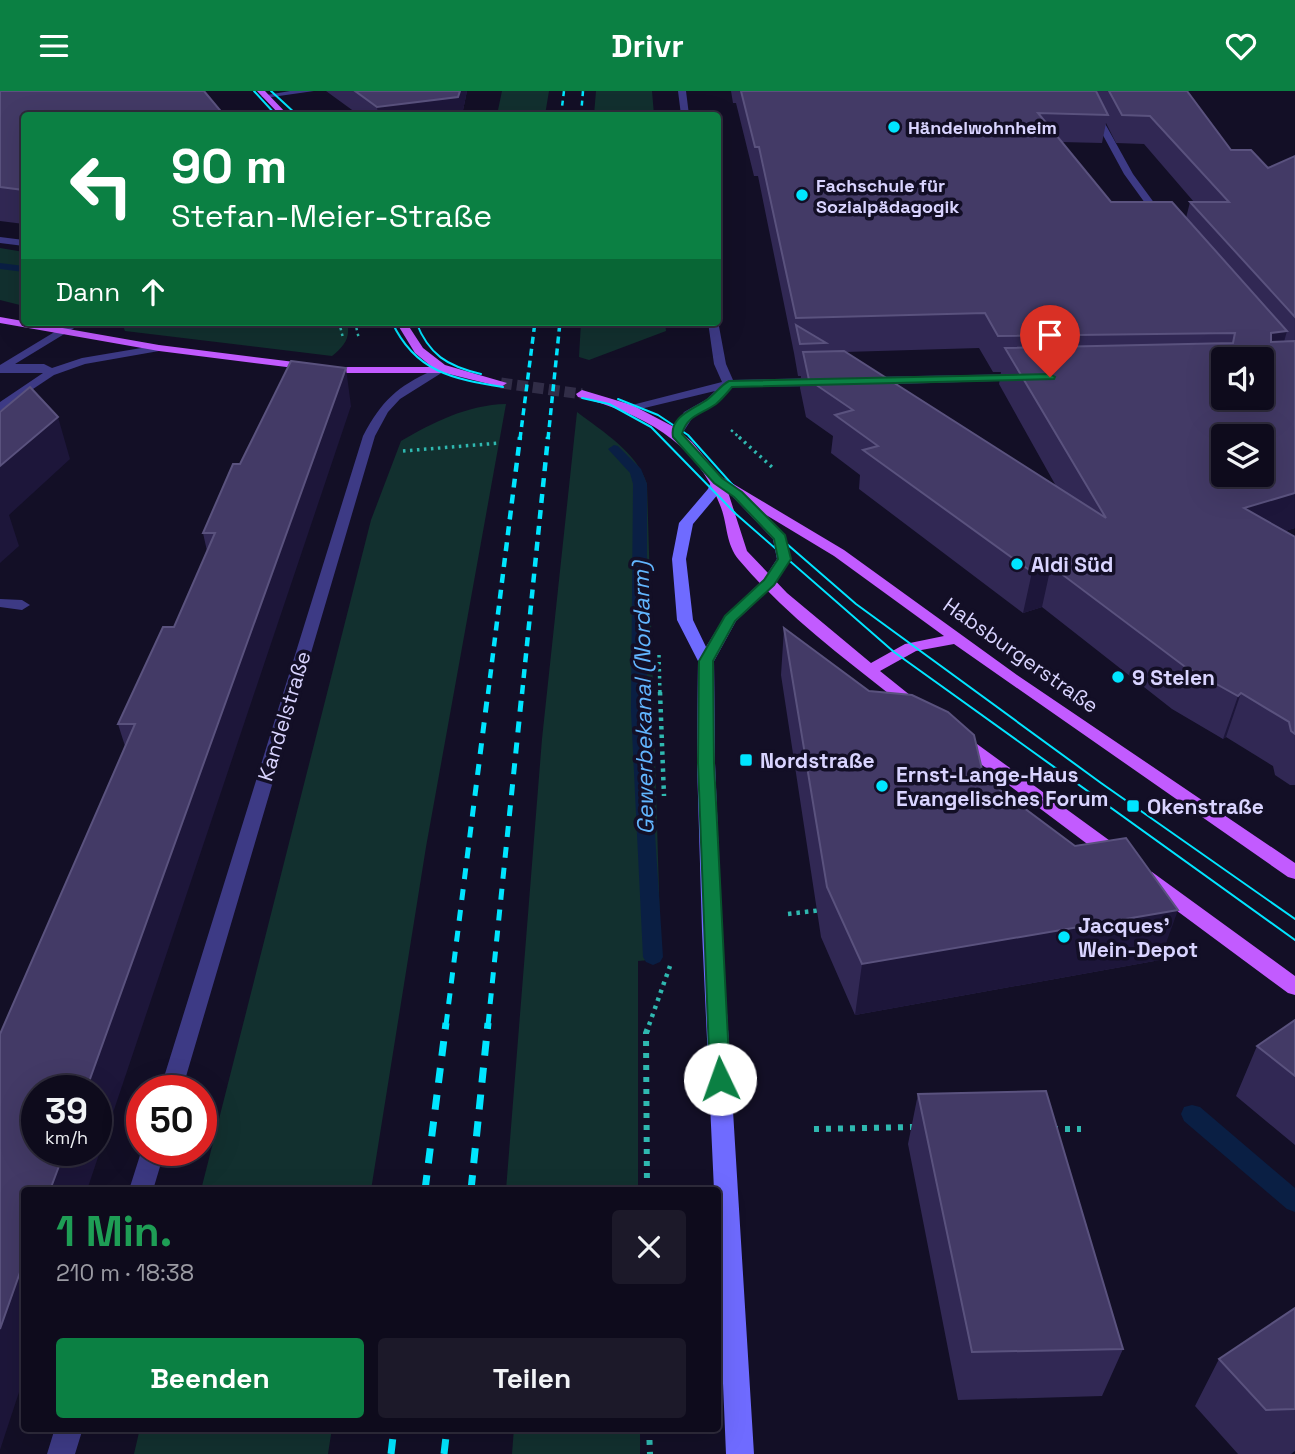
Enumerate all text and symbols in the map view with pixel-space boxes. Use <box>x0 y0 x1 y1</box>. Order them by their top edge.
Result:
text: Drivr <box>611 26 684 66</box>
icon: menu <box>35 27 73 65</box>
icon: heart <box>1222 27 1260 65</box>
place label: Händelwohnheim <box>908 116 1057 139</box>
marker: Händelwohnheim <box>886 119 902 135</box>
text: 90 m <box>171 135 287 197</box>
icon: left <box>56 140 147 231</box>
place label: Fachschule für Sozialpädagogik <box>816 174 959 218</box>
marker: Fachschule für Sozialpädagogik <box>794 187 810 203</box>
text: Stefan-Meier-Straße <box>171 196 492 236</box>
icon: ahead <box>134 273 172 311</box>
text: Dann <box>56 275 120 309</box>
pin <box>1020 305 1080 377</box>
icon: arrive <box>1031 316 1069 354</box>
map controls <box>1211 347 1274 487</box>
button: sound <box>1211 347 1274 410</box>
button: layers <box>1211 424 1274 487</box>
place label: Aldi Süd <box>1031 551 1113 578</box>
marker: Aldi Süd <box>1009 556 1025 572</box>
water label: Gewerbekanal (Nordarm) <box>626 559 660 835</box>
street label: Habsburgerstraße <box>938 591 1104 719</box>
street label: Kandelstraße <box>251 648 317 784</box>
place label: 9 Stelen <box>1132 664 1215 691</box>
marker: 9 Stelen <box>1110 669 1126 685</box>
place label: Nordstraße <box>760 747 875 774</box>
marker: Nordstraße <box>738 752 754 768</box>
place label: Ernst-Lange-Haus Evangelisches Forum <box>896 761 1109 812</box>
marker: Ernst-Lange-Haus Evangelisches Forum <box>874 778 890 794</box>
place label: Okenstraße <box>1147 793 1264 820</box>
marker: Okenstraße <box>1125 798 1141 814</box>
place label: Jacques' Wein-Depot <box>1078 912 1198 963</box>
marker: Jacques' Wein-Depot <box>1056 929 1072 945</box>
position arrow <box>683 1042 757 1116</box>
speed limit sign: 50 <box>126 1075 217 1166</box>
text: 39 <box>45 1089 88 1133</box>
text: km/h <box>45 1126 88 1149</box>
text: 1 Min. <box>56 1205 172 1258</box>
button: close <box>612 1210 686 1284</box>
text: 210 m · 18:38 <box>56 1258 194 1288</box>
button: Beenden <box>56 1338 364 1418</box>
button: Teilen <box>378 1338 686 1418</box>

